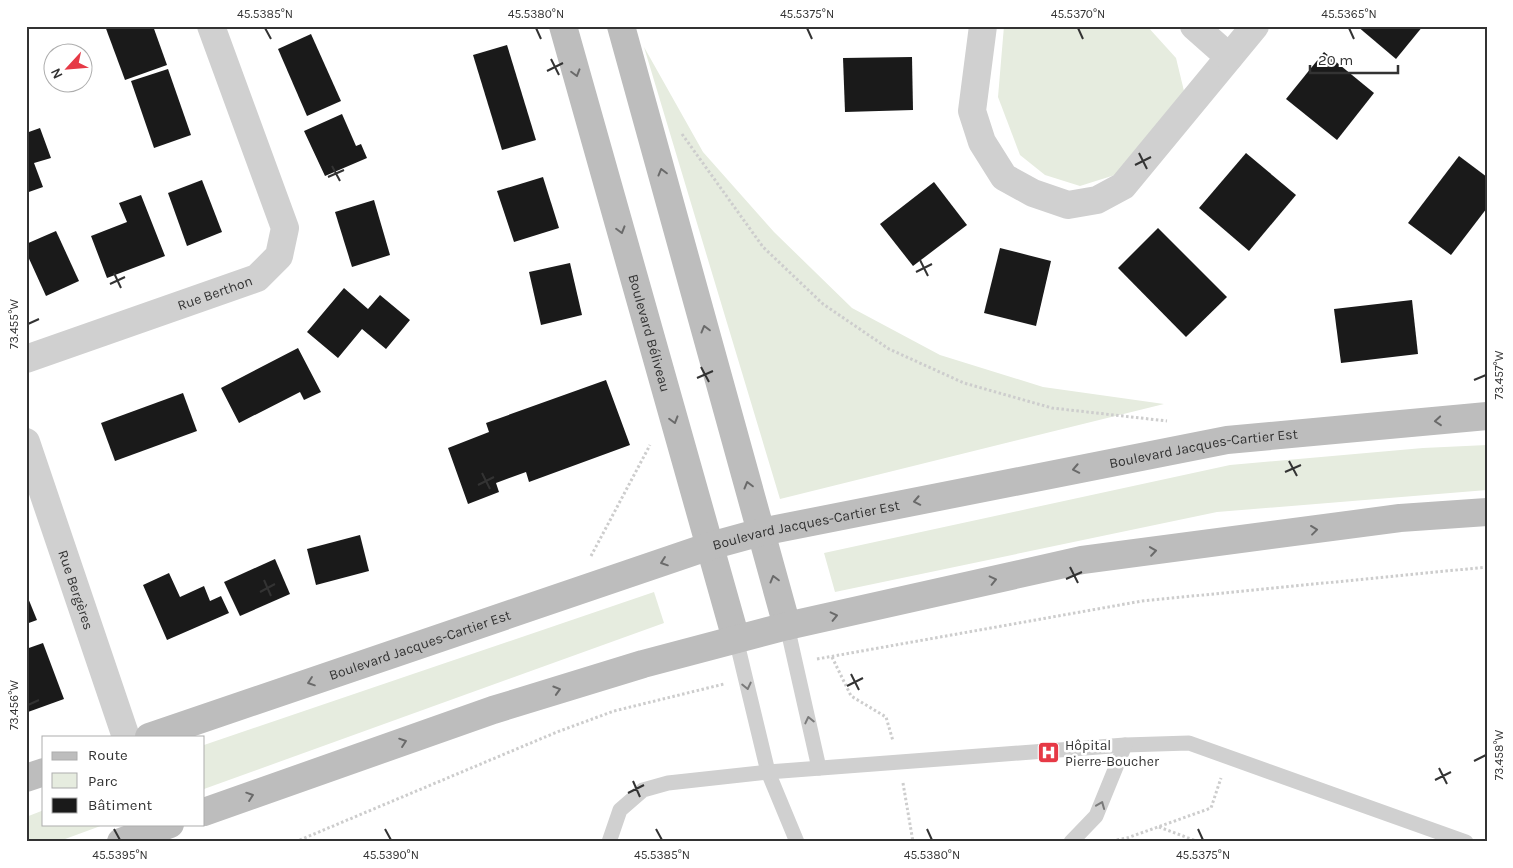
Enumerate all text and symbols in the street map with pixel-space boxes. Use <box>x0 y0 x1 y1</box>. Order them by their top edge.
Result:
text: 45.5385°N <box>237 7 293 21</box>
text: 45.5380°N <box>508 7 564 21</box>
text: 45.5375°N <box>780 7 834 21</box>
text: 45.5370°N <box>1051 7 1105 21</box>
text: 45.5365°N <box>1321 7 1377 21</box>
north arrow <box>42 42 92 92</box>
scale bar <box>1310 42 1398 74</box>
text: 20 m <box>1318 51 1353 69</box>
text: N <box>47 65 67 82</box>
one-way arrow <box>571 69 581 77</box>
one-way arrow <box>657 168 667 177</box>
one-way arrow <box>615 225 625 233</box>
street label: Rue Berthon <box>175 272 255 314</box>
street label: Boulevard Béliveau <box>624 272 674 394</box>
text: 73.455°W <box>7 299 21 349</box>
one-way arrow <box>700 325 710 333</box>
text: 73.457°W <box>1492 350 1506 399</box>
one-way arrow <box>669 415 679 423</box>
one-way arrow <box>1434 415 1442 426</box>
street label: Boulevard Jacques-Cartier Est <box>1108 426 1299 472</box>
one-way arrow <box>1072 464 1081 474</box>
one-way arrow <box>743 481 754 490</box>
one-way arrow <box>913 495 921 505</box>
street label: Boulevard Jacques-Cartier Est <box>711 497 901 554</box>
one-way arrow <box>1310 525 1318 536</box>
one-way arrow <box>1149 546 1157 557</box>
street label: Rue Bergères <box>54 548 97 632</box>
one-way arrow <box>660 556 668 566</box>
one-way arrow <box>769 575 780 584</box>
one-way arrow <box>989 575 997 586</box>
street label: Boulevard Jacques-Cartier Est <box>327 606 513 684</box>
one-way arrow <box>830 611 839 622</box>
one-way arrow <box>307 676 316 686</box>
text: 73.456°W <box>7 680 21 730</box>
one-way arrow <box>741 681 752 690</box>
one-way arrow <box>552 686 561 696</box>
one-way arrow <box>804 716 815 725</box>
text: 73.458°W <box>1492 729 1506 780</box>
legend <box>42 736 205 826</box>
place label: Hôpital Pierre-Boucher <box>1065 737 1160 770</box>
one-way arrow <box>398 738 407 748</box>
hospital icon: Hôpital Pierre-Boucher <box>1037 741 1061 765</box>
text: Route <box>88 746 128 764</box>
text: Parc <box>88 772 118 790</box>
one-way arrow <box>245 792 253 802</box>
text: Bâtiment <box>88 796 152 814</box>
one-way arrow <box>1095 801 1105 809</box>
text: 45.5395°N <box>92 848 148 862</box>
text: 45.5390°N <box>363 848 419 862</box>
text: 45.5385°N <box>634 848 690 862</box>
text: 45.5380°N <box>904 848 960 862</box>
text: 45.5375°N <box>1176 848 1230 862</box>

